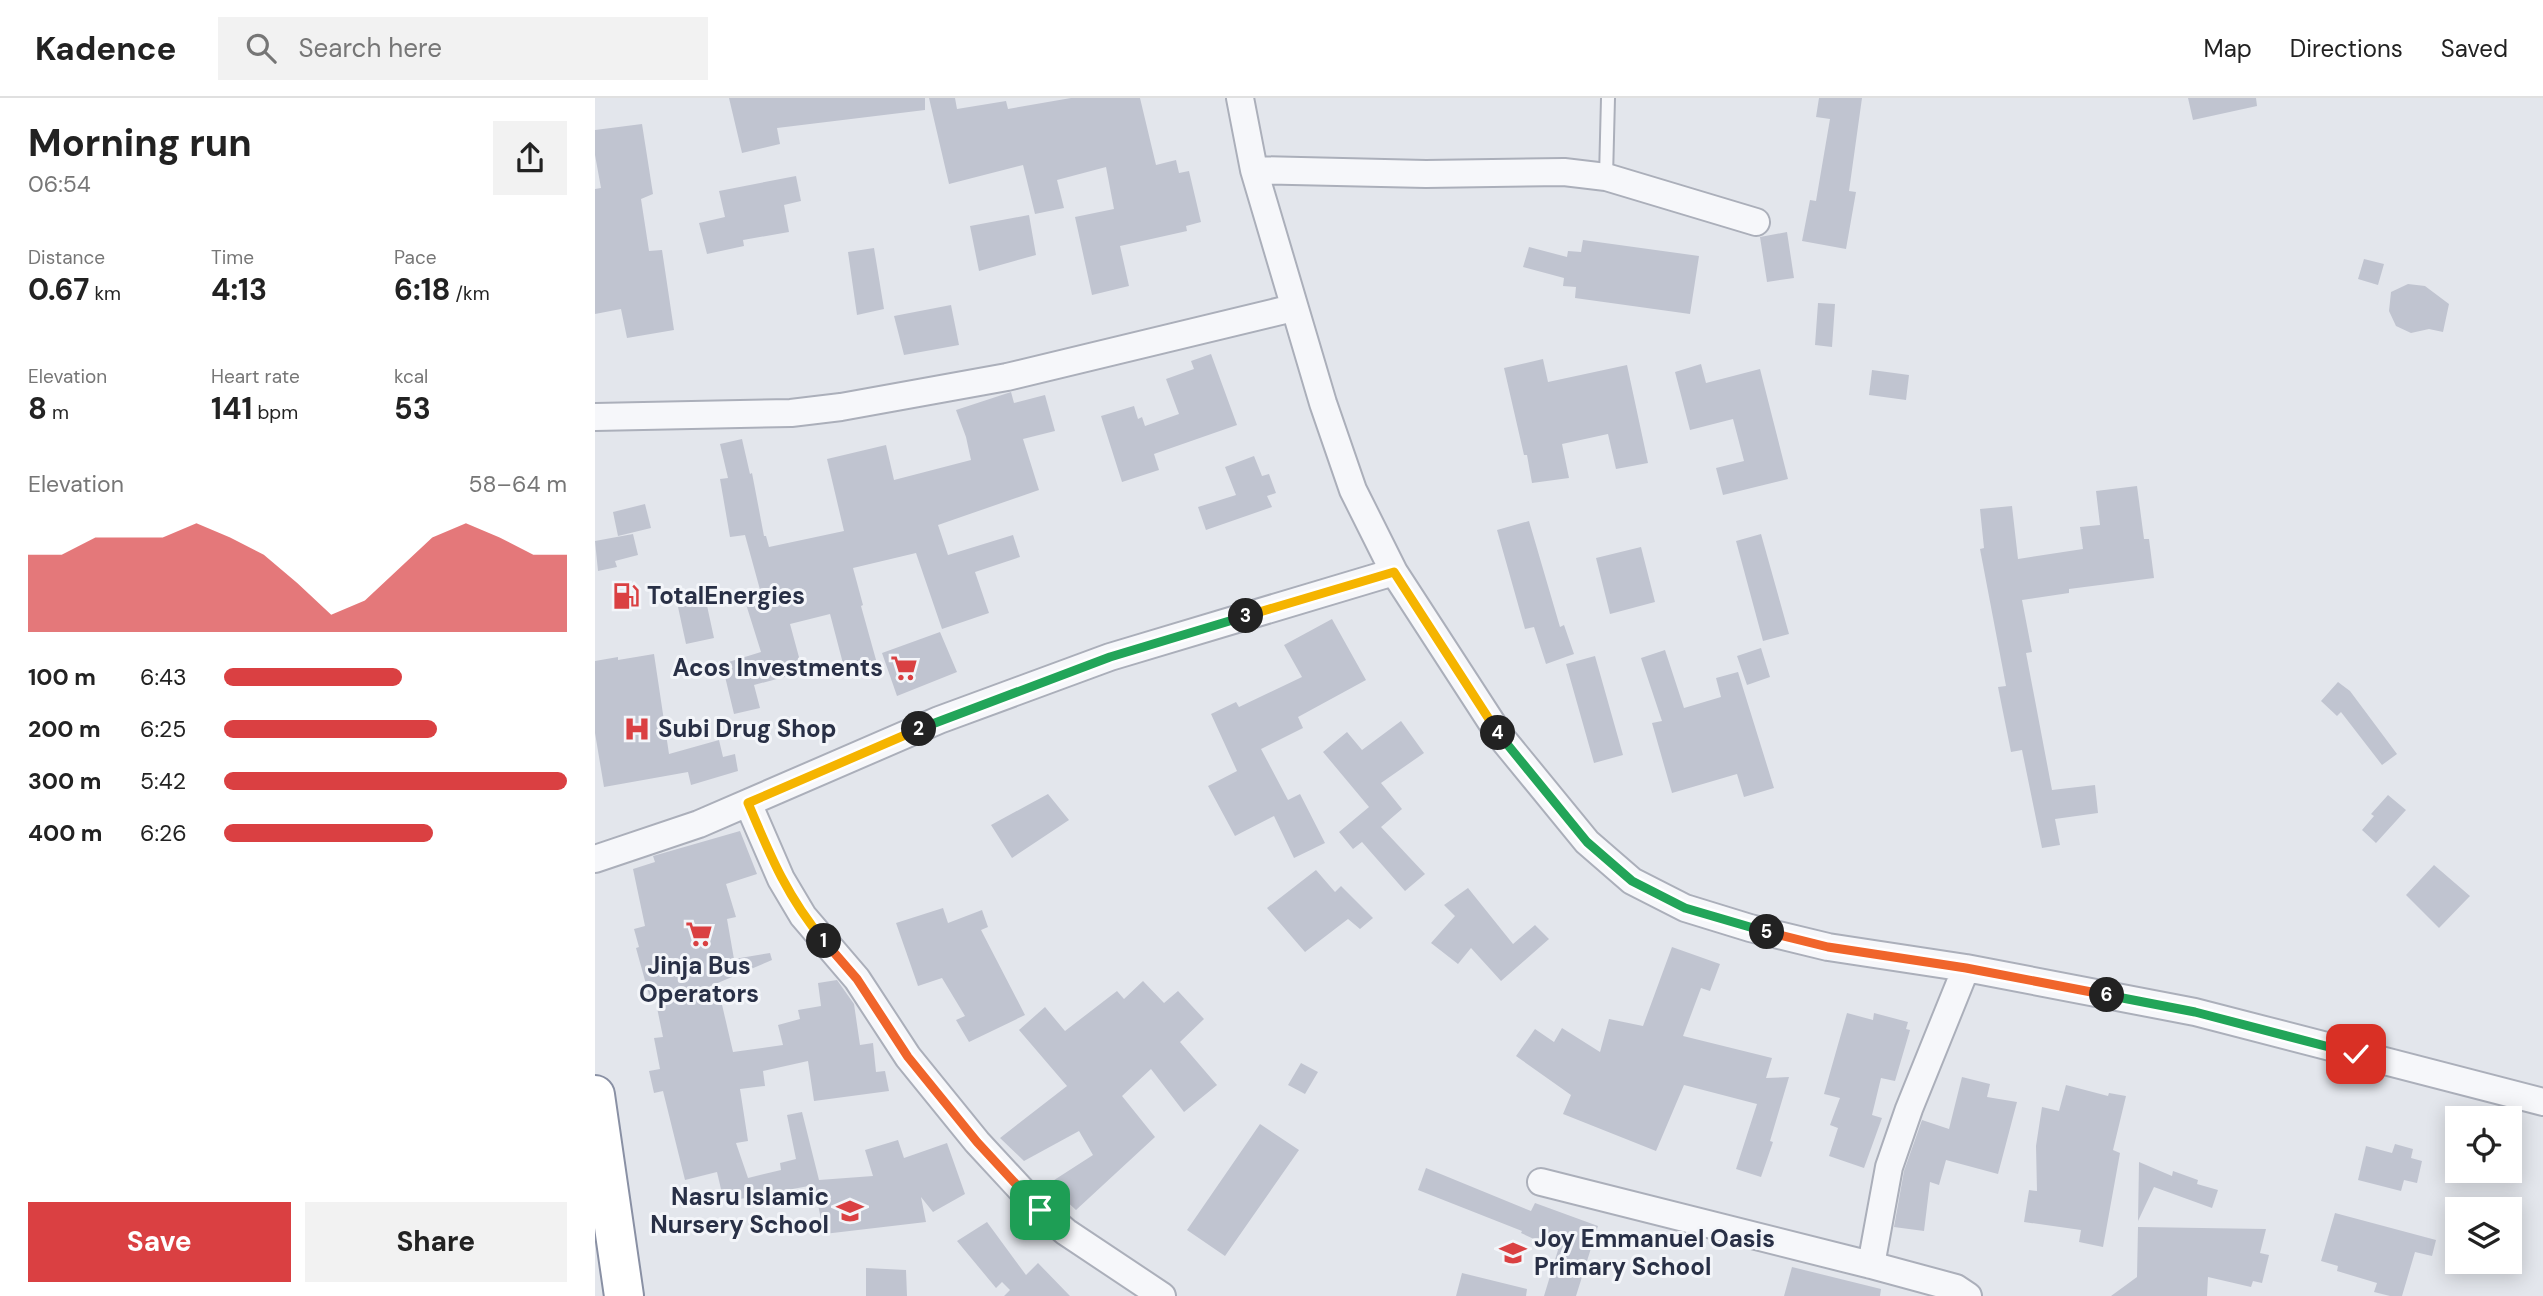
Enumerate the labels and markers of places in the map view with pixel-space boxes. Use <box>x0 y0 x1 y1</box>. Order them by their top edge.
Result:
place label: TotalEnergies <box>647 580 805 611</box>
fuel station icon: TotalEnergies <box>611 581 641 611</box>
pin: 3 <box>1229 598 1263 634</box>
place label: Acos Investments <box>672 652 883 683</box>
supermarket icon: Acos Investments <box>889 653 919 683</box>
pin: 2 <box>901 712 937 746</box>
place label: Subi Drug Shop <box>658 713 836 744</box>
hospital icon: Subi Drug Shop <box>622 714 652 744</box>
pin: 4 <box>1481 716 1515 750</box>
pin: 5 <box>1749 914 1785 950</box>
supermarket icon: Jinja Bus Operators <box>684 919 714 949</box>
pin: 1 <box>807 924 841 958</box>
place label: Jinja Bus Operators <box>639 950 759 1009</box>
pin: 6 <box>2089 978 2125 1012</box>
pin <box>2326 1024 2386 1084</box>
pin <box>1010 1180 1070 1240</box>
place label: Nasru Islamic Nursery School <box>650 1181 829 1240</box>
school or university icon: Nasru Islamic Nursery School <box>835 1196 865 1226</box>
place label: Joy Emmanuel Oasis Primary School <box>1534 1223 1775 1282</box>
school or university icon: Joy Emmanuel Oasis Primary School <box>1498 1238 1528 1268</box>

